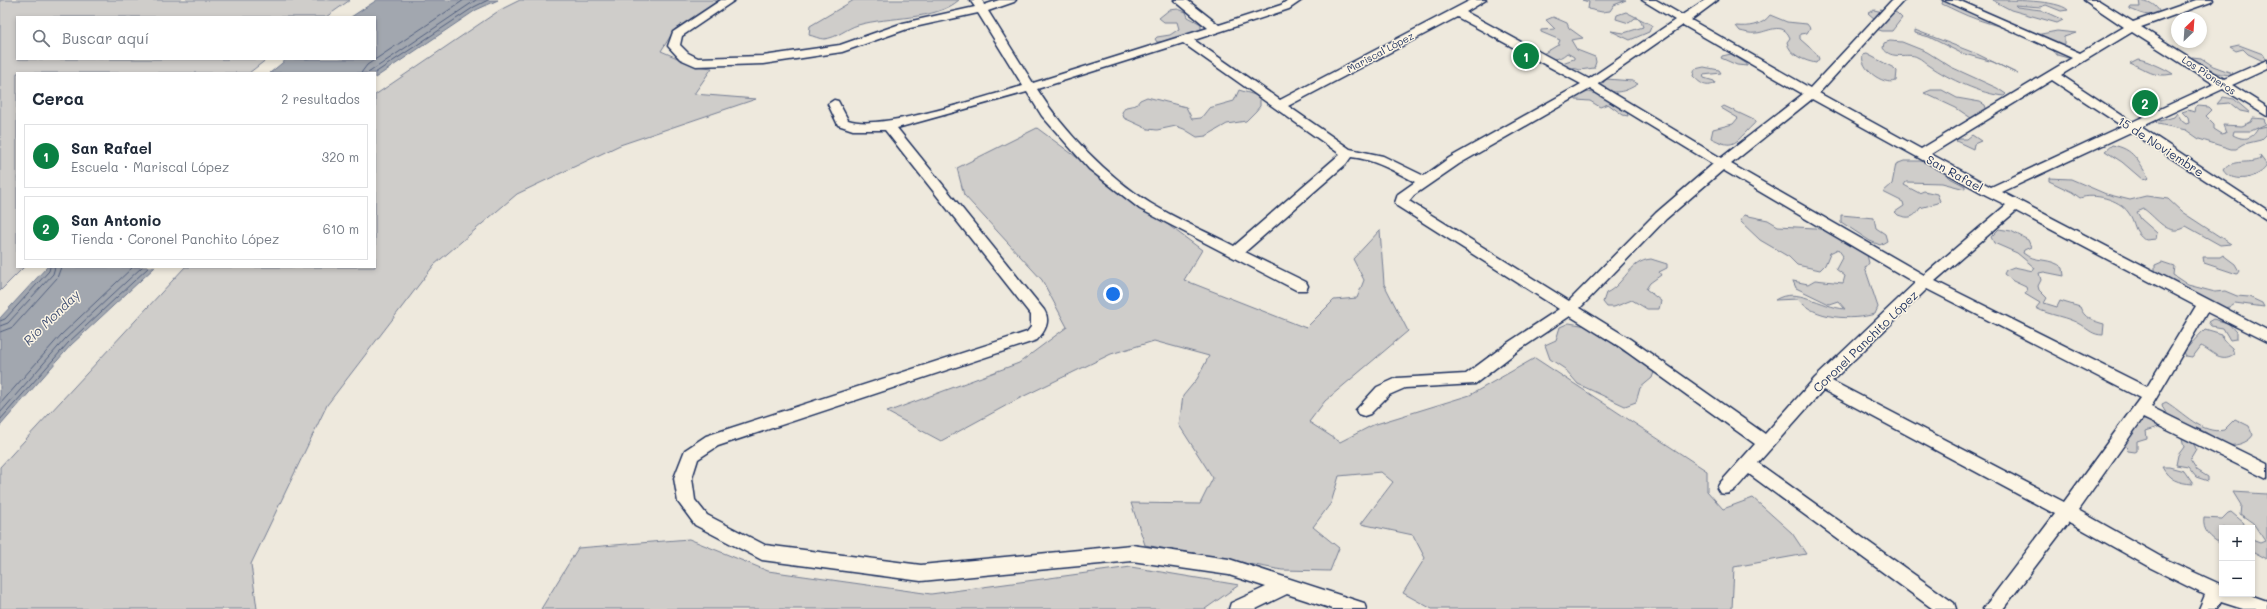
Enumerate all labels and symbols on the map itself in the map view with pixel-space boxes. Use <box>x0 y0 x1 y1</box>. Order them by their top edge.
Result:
north arrow <box>2171 12 2207 48</box>
street label: Mariscal López <box>1344 28 1416 76</box>
pin: 1 <box>1513 41 1539 71</box>
street label: Los Pioneros <box>2179 52 2239 98</box>
pin: 2 <box>2132 88 2158 118</box>
street label: 15 de Noviembre <box>2115 112 2207 180</box>
street label: San Rafael <box>1924 151 1986 195</box>
your location <box>1103 284 1123 304</box>
water label: Río Monday <box>19 285 83 348</box>
street label: Coronel Panchito López <box>1809 286 1921 395</box>

